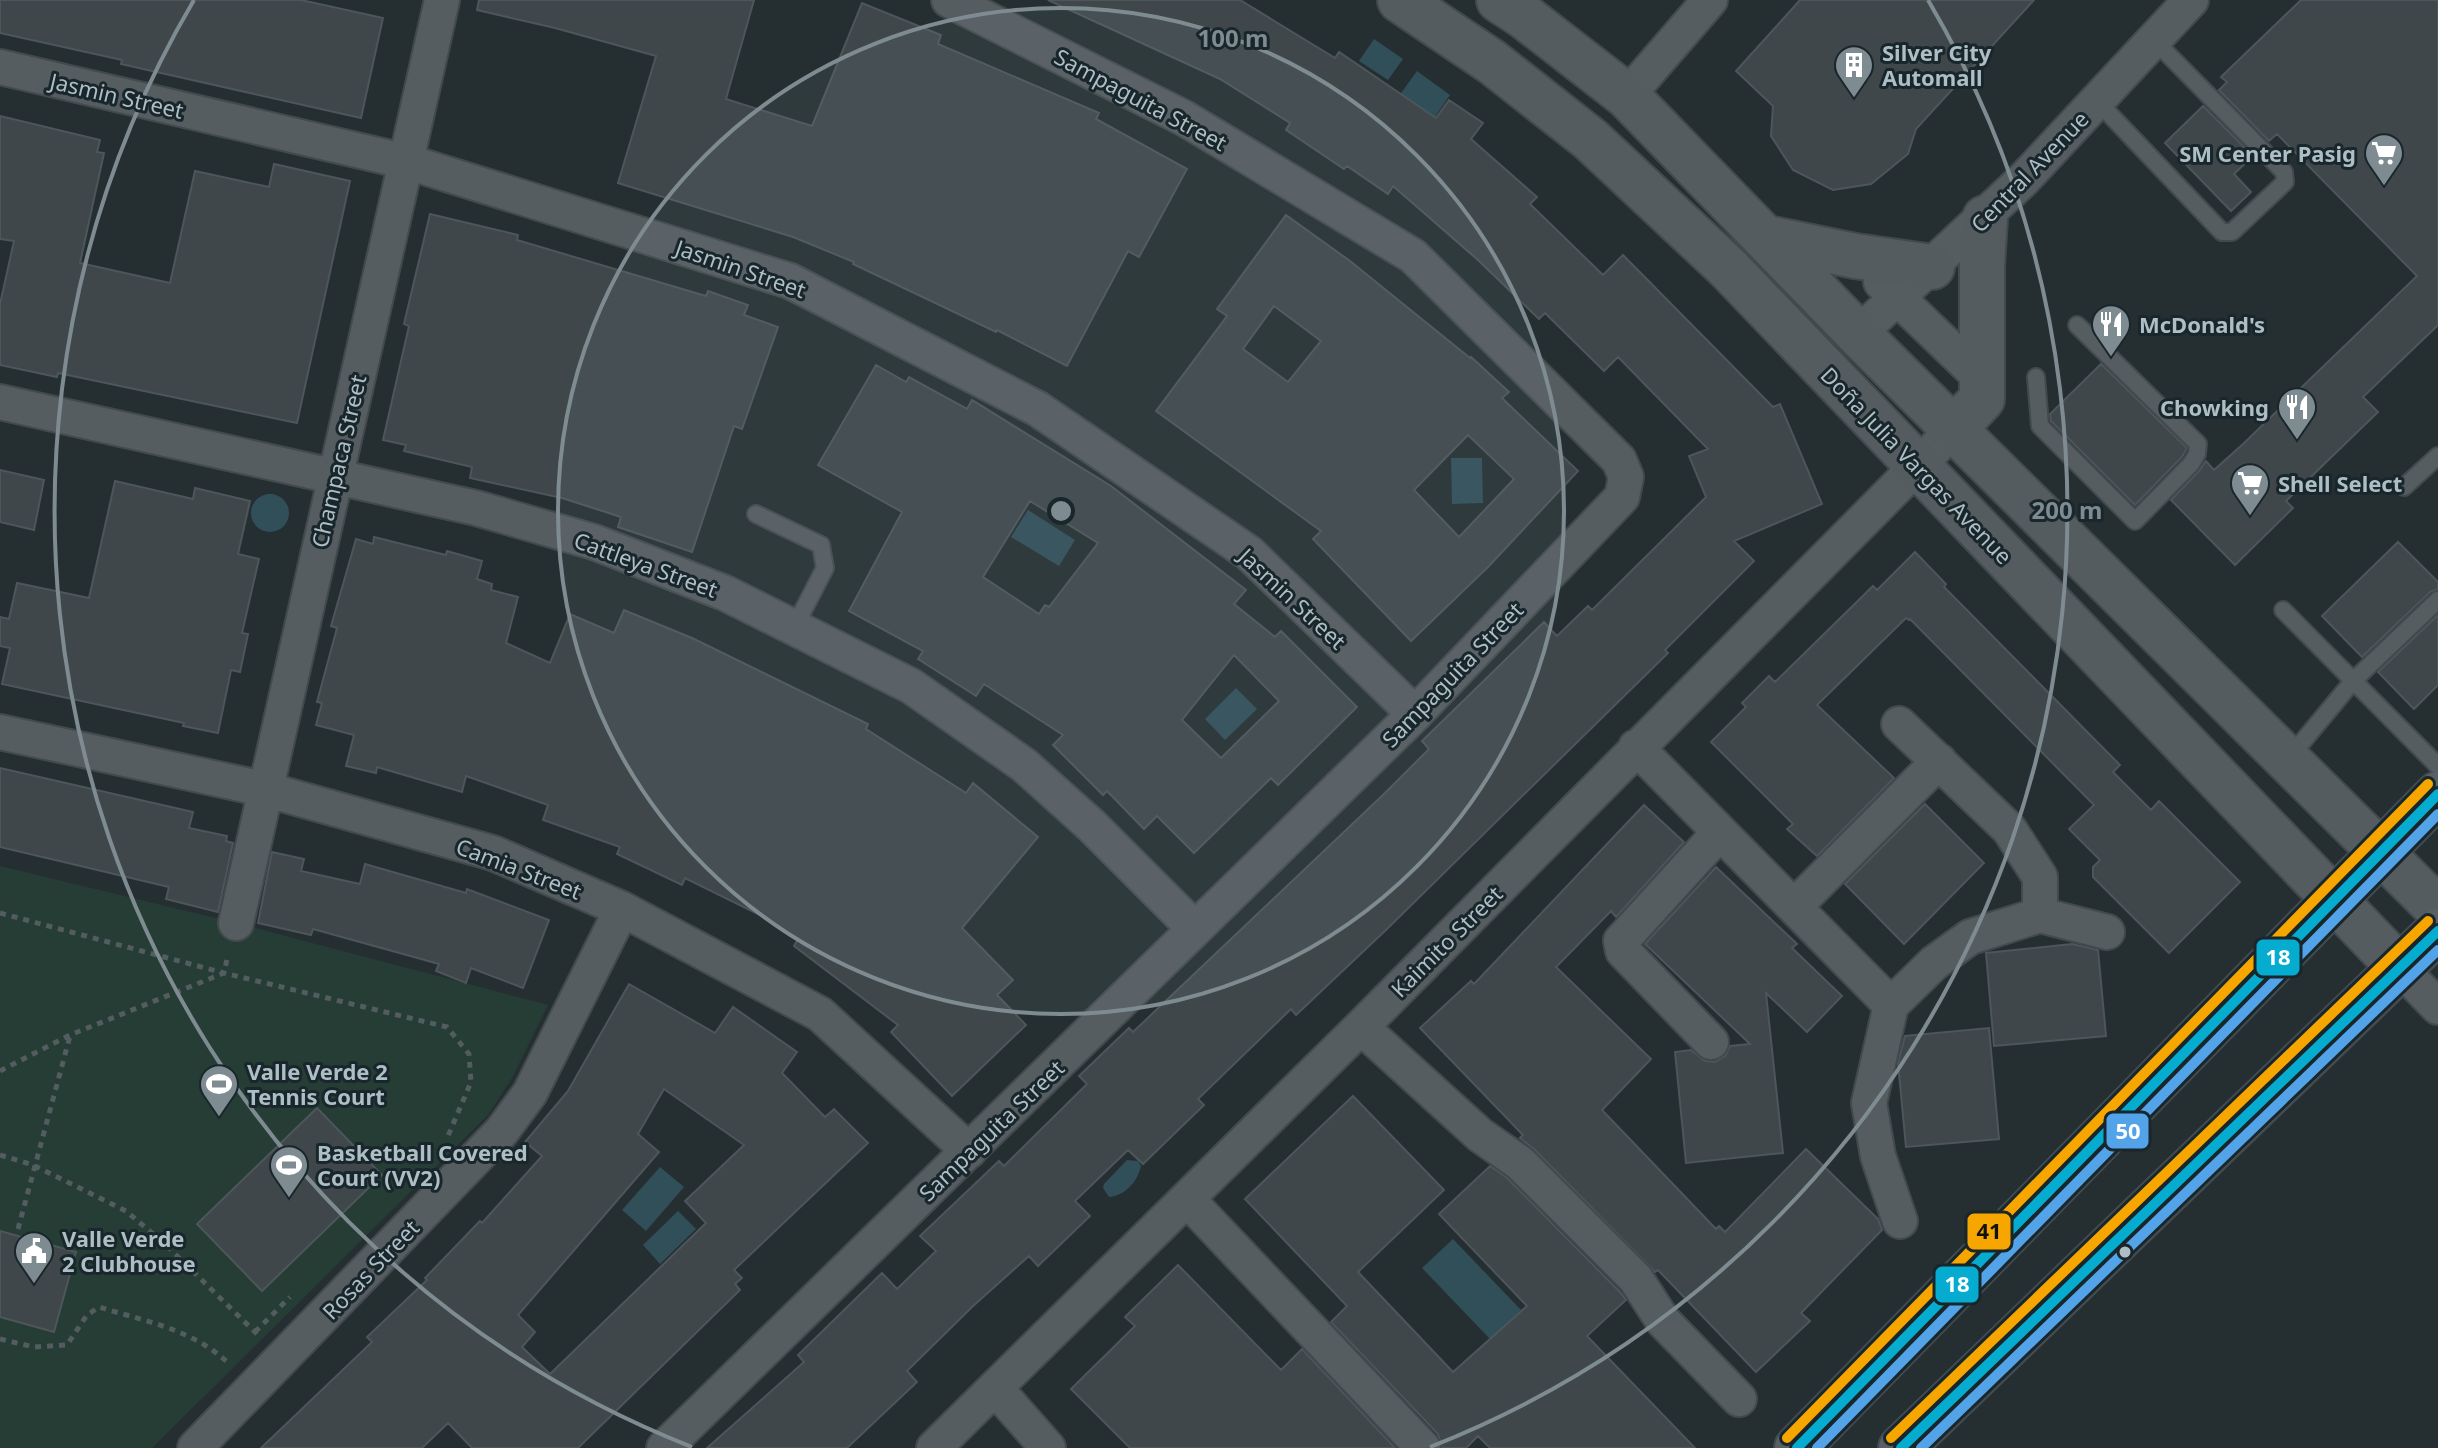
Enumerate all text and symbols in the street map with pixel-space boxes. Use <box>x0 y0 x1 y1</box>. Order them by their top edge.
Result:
text: 100 m <box>1198 21 1268 54</box>
place label: Silver City Automall <box>1882 37 1992 92</box>
street label: Sampaguita Street <box>1050 41 1232 157</box>
building icon: Silver City Automall <box>1833 44 1875 99</box>
street label: Jasmin Street <box>45 65 187 125</box>
street label: Central Avenue <box>1964 104 2094 238</box>
supermarket icon: SM Center Pasig <box>2363 132 2405 187</box>
place label: SM Center Pasig <box>2179 138 2356 168</box>
street label: Jasmin Street <box>670 231 810 304</box>
restaurant icon: McDonald's <box>2090 303 2132 358</box>
place label: McDonald's <box>2139 309 2265 339</box>
street label: Doña Julia Vargas Avenue <box>1815 360 2019 570</box>
street label: Champaca Street <box>304 372 372 550</box>
restaurant icon: Chowking <box>2276 386 2318 441</box>
place label: Chowking <box>2160 392 2269 422</box>
supermarket icon: Shell Select <box>2229 462 2271 517</box>
place label: Shell Select <box>2278 468 2402 498</box>
text: 200 m <box>2032 493 2102 526</box>
centre of rings <box>1047 497 1075 525</box>
street label: Cattleya Street <box>570 524 722 604</box>
street label: Jasmin Street <box>1232 539 1353 655</box>
street label: Sampaguita Street <box>1375 595 1529 753</box>
street label: Camia Street <box>452 830 586 906</box>
street label: Kaimito Street <box>1384 879 1508 1003</box>
line badge: 18 <box>2255 938 2301 977</box>
text: 18 <box>2265 941 2291 971</box>
street label: Sampaguita Street <box>912 1053 1070 1207</box>
place label: Valle Verde 2 Tennis Court <box>247 1056 388 1111</box>
sports icon: Valle Verde 2 Tennis Court <box>198 1063 240 1118</box>
line badge: 50 <box>2105 1112 2150 1150</box>
text: 50 <box>2115 1115 2141 1145</box>
place label: Basketball Covered Court (VV2) <box>317 1137 528 1192</box>
sports icon: Basketball Covered Court (VV2) <box>268 1144 310 1199</box>
line badge: 41 <box>1966 1212 2012 1251</box>
street label: Rosas Street <box>315 1213 425 1325</box>
text: 41 <box>1976 1215 2002 1245</box>
place label: Valle Verde 2 Clubhouse <box>62 1223 196 1278</box>
public building icon: Valle Verde 2 Clubhouse <box>13 1230 55 1285</box>
unlabelled marker <box>2117 1244 2133 1260</box>
line badge: 18 <box>1934 1265 1980 1304</box>
text: 18 <box>1944 1268 1970 1298</box>

